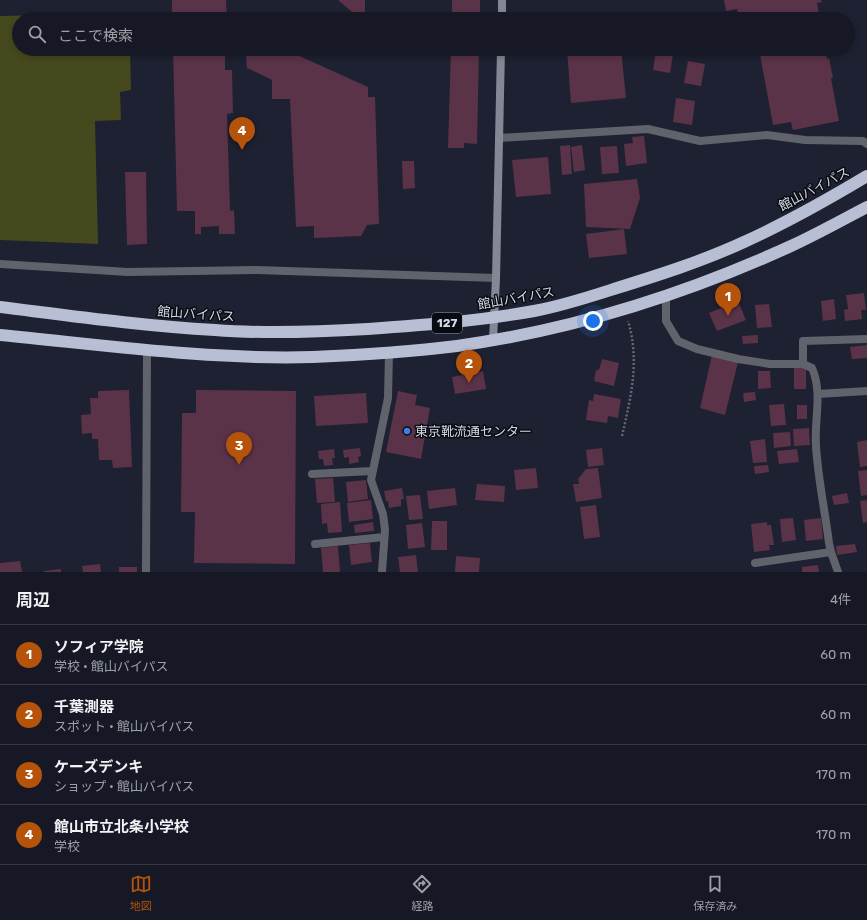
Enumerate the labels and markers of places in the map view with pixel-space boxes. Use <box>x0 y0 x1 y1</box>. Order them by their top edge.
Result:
pin: 4 <box>229 117 255 150</box>
pin: 1 <box>715 283 741 316</box>
pin: 2 <box>456 350 482 383</box>
place label: 東京靴流通センター <box>415 424 532 439</box>
marker: 東京靴流通センター <box>402 426 412 436</box>
pin: 3 <box>226 432 252 465</box>

